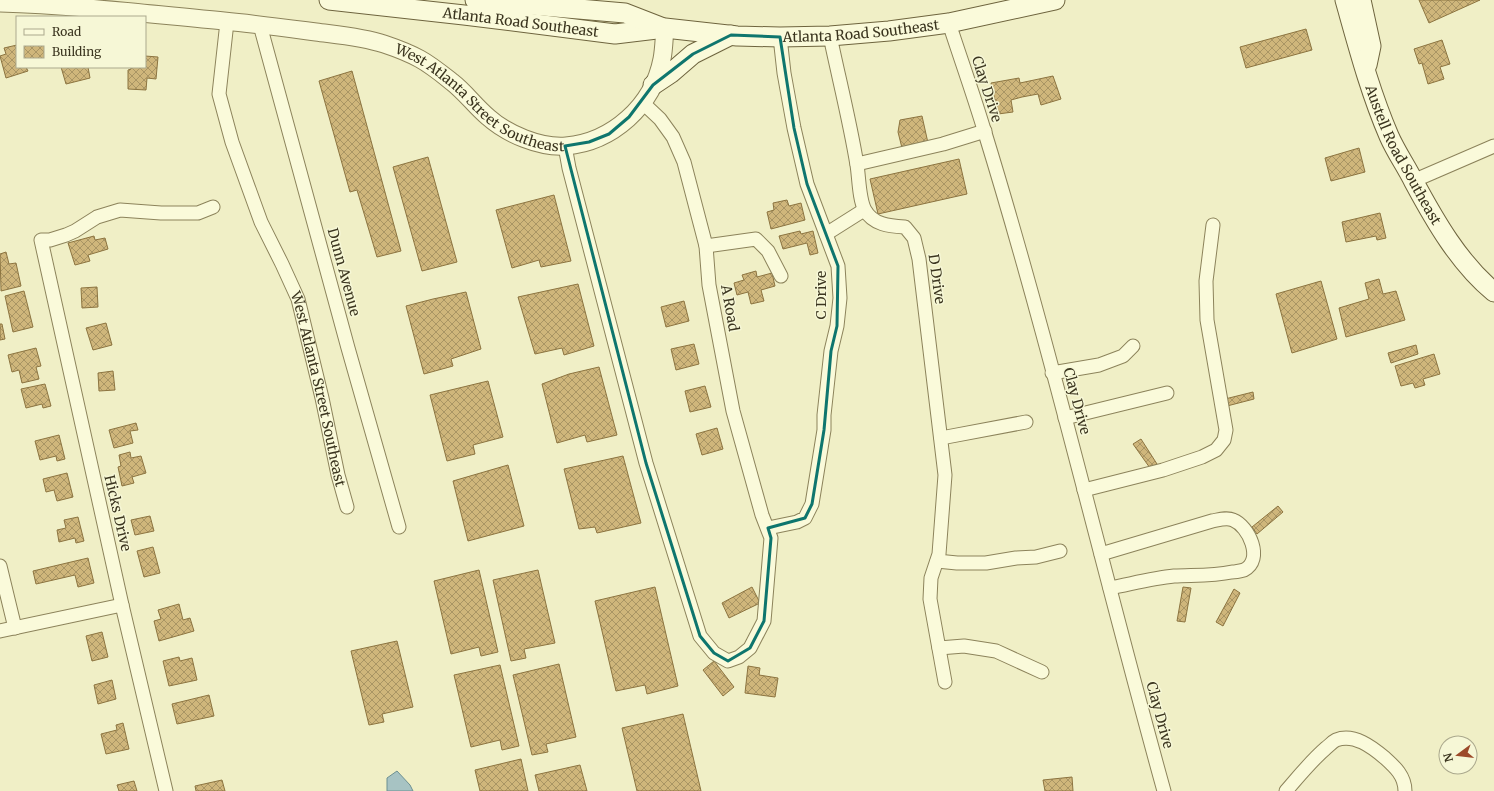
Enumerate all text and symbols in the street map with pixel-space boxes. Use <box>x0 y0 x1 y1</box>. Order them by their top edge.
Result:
street label: Atlanta Road Southeast <box>441 4 600 41</box>
street label: Atlanta Road Southeast <box>782 15 941 46</box>
legend <box>16 16 146 68</box>
text: Road <box>52 24 81 39</box>
street label: West Atlanta Street Southeast <box>392 39 565 155</box>
text: Building <box>52 44 102 59</box>
street label: Clay Drive <box>968 54 1006 124</box>
street label: Austell Road Southeast <box>1361 82 1445 229</box>
street label: Dunn Avenue <box>324 226 364 318</box>
street label: D Drive <box>925 253 949 305</box>
street label: C Drive <box>812 271 830 319</box>
street label: A Road <box>717 282 743 333</box>
street label: West Atlanta Street Southeast <box>286 288 350 489</box>
street label: Clay Drive <box>1059 366 1095 436</box>
street label: Hicks Drive <box>100 473 136 553</box>
street label: Clay Drive <box>1142 680 1178 750</box>
north arrow <box>1438 735 1478 775</box>
text: N <box>1440 751 1456 764</box>

